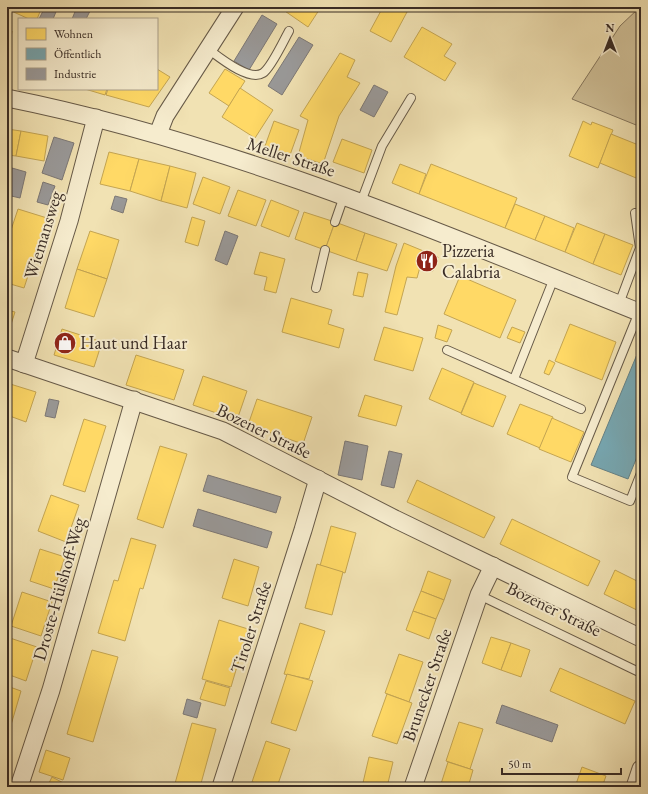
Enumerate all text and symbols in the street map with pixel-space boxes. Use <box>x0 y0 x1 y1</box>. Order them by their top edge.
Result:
legend <box>18 18 158 90</box>
north arrow <box>590 18 630 58</box>
text: N <box>606 21 615 35</box>
text: Wohnen <box>54 26 94 42</box>
text: Öffentlich <box>54 46 101 62</box>
text: Industrie <box>54 66 96 82</box>
street label: Meller Straße <box>244 131 338 182</box>
street label: Wiemansweg <box>18 188 67 282</box>
place label: Pizzeria Calabria <box>442 239 501 283</box>
restaurant icon: Pizzeria Calabria <box>414 248 440 274</box>
shop icon: Haut und Haar <box>52 330 78 356</box>
place label: Haut und Haar <box>80 331 187 354</box>
street label: Bozener Straße <box>213 398 315 463</box>
street label: Droste-Hülshoff-Weg <box>27 514 90 663</box>
street label: Bozener Straße <box>503 576 605 641</box>
street label: Tiroler Straße <box>225 578 276 676</box>
street label: Brunecker Straße <box>396 625 457 744</box>
scale bar <box>502 750 621 776</box>
text: 50 m <box>508 756 532 772</box>

